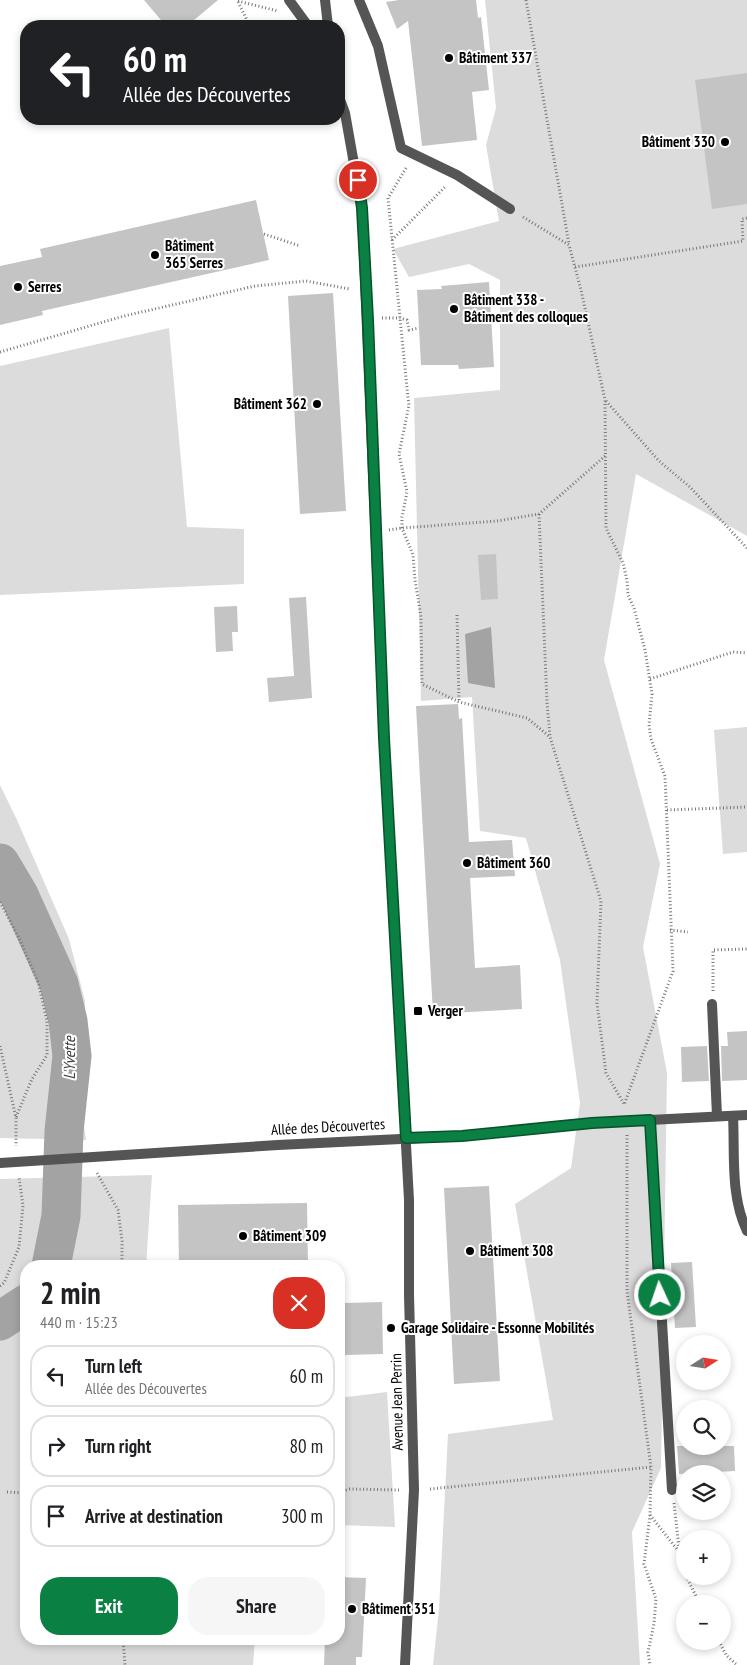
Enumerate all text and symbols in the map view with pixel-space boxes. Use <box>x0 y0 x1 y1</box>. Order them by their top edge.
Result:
text: 60 m <box>123 36 187 82</box>
icon: left <box>40 40 105 105</box>
place label: Bâtiment 337 <box>459 48 532 67</box>
marker: Bâtiment 337 <box>443 52 455 64</box>
text: Allée des Découvertes <box>123 80 291 108</box>
place label: Bâtiment 330 <box>642 132 715 151</box>
marker: Bâtiment 330 <box>719 136 731 148</box>
pin <box>337 159 379 201</box>
icon: arrive <box>344 166 372 194</box>
place label: Bâtiment 365 Serres <box>165 236 223 272</box>
marker: Bâtiment 365 Serres <box>149 249 161 261</box>
place label: Serres <box>28 277 61 296</box>
marker: Serres <box>12 281 24 293</box>
place label: Bâtiment 338 - Bâtiment des colloques <box>464 290 588 326</box>
marker: Bâtiment 338 - Bâtiment des colloques <box>448 303 460 315</box>
place label: Bâtiment 362 <box>234 394 307 413</box>
marker: Bâtiment 362 <box>311 398 323 410</box>
place label: Bâtiment 360 <box>477 853 550 872</box>
marker: Bâtiment 360 <box>461 857 473 869</box>
place label: Verger <box>427 1001 463 1020</box>
marker: Verger <box>412 1005 424 1017</box>
water label: L'Yvette <box>59 1035 79 1080</box>
street label: Allée des Découvertes <box>270 1114 386 1139</box>
place label: Bâtiment 309 <box>253 1226 326 1245</box>
marker: Bâtiment 309 <box>237 1230 249 1242</box>
place label: Bâtiment 308 <box>480 1241 553 1260</box>
marker: Bâtiment 308 <box>464 1245 476 1257</box>
position arrow <box>633 1268 685 1320</box>
text: 2 min <box>40 1273 101 1312</box>
button: close <box>273 1277 325 1329</box>
text: 440 m · 15:23 <box>40 1312 118 1332</box>
place label: Garage Solidaire - Essonne Mobilités <box>401 1318 594 1337</box>
marker: Garage Solidaire - Essonne Mobilités <box>385 1322 397 1334</box>
north arrow <box>676 1335 731 1390</box>
map controls <box>676 1335 731 1650</box>
street label: Avenue Jean Perrin <box>386 1353 407 1451</box>
text: Turn left <box>85 1354 142 1378</box>
icon: left <box>42 1362 70 1390</box>
text: 60 m <box>290 1364 323 1388</box>
text: Allée des Découvertes <box>85 1378 207 1398</box>
button: search <box>676 1400 731 1455</box>
icon: right <box>42 1432 70 1460</box>
text: Turn right <box>85 1434 151 1458</box>
text: 80 m <box>290 1434 323 1458</box>
button: layers <box>676 1465 731 1520</box>
icon: arrive <box>42 1502 70 1530</box>
text: Arrive at destination <box>85 1504 223 1528</box>
text: 300 m <box>281 1504 323 1528</box>
button: + <box>676 1530 731 1585</box>
button: Exit <box>40 1577 178 1635</box>
button: Share <box>188 1577 325 1635</box>
button: − <box>676 1595 731 1650</box>
place label: Bâtiment 351 <box>362 1599 435 1618</box>
marker: Bâtiment 351 <box>346 1603 358 1615</box>

